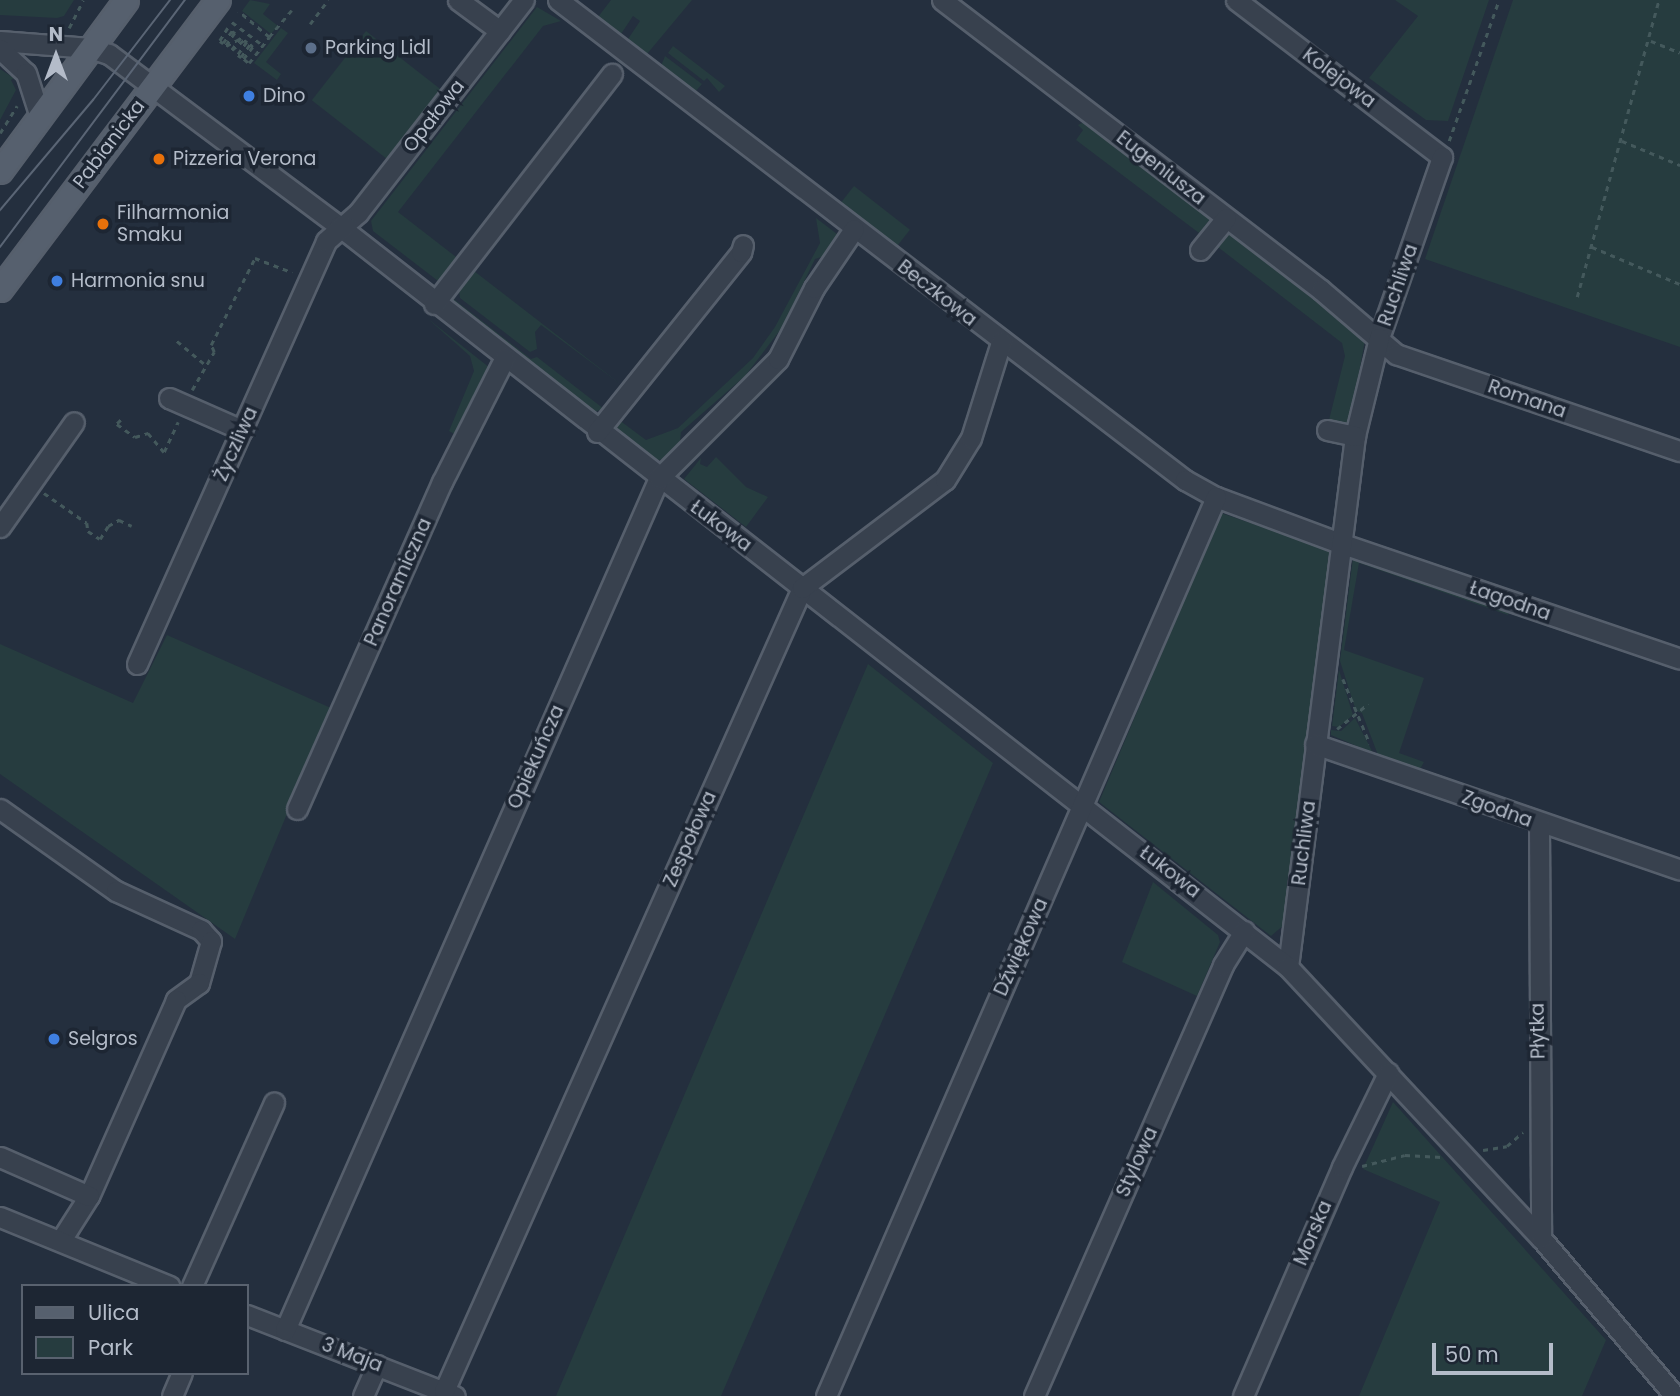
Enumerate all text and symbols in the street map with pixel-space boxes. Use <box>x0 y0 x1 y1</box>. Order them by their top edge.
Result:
north arrow <box>21 21 91 91</box>
text: N <box>49 21 63 48</box>
place label: Parking Lidl <box>325 37 431 59</box>
marker: Parking Lidl <box>303 40 319 56</box>
street label: Kolejowa <box>1298 43 1380 113</box>
street label: Opałowa <box>399 75 469 157</box>
place label: Dino <box>263 85 305 107</box>
marker: Dino <box>241 88 257 104</box>
street label: Pabianicka <box>68 95 150 193</box>
street label: Eugeniusza <box>1112 126 1210 210</box>
place label: Pizzeria Verona <box>173 148 316 170</box>
marker: Pizzeria Verona <box>151 151 167 167</box>
place label: Filharmonia Smaku <box>117 202 229 246</box>
marker: Filharmonia Smaku <box>95 216 111 232</box>
street label: Ruchliwa <box>1373 241 1423 329</box>
street label: Beczkowa <box>893 255 981 331</box>
place label: Harmonia snu <box>71 270 205 292</box>
marker: Harmonia snu <box>49 273 65 289</box>
street label: Romana <box>1485 375 1569 423</box>
street label: Życzliwa <box>210 403 262 485</box>
street label: Łukowa <box>686 496 756 556</box>
street label: Panoramiczna <box>360 515 436 649</box>
street label: Łagodna <box>1467 577 1553 625</box>
street label: Opiekuńcza <box>503 701 569 813</box>
street label: Zgodna <box>1459 786 1535 832</box>
street label: Zespołowa <box>659 788 721 890</box>
street label: Ruchliwa <box>1287 799 1321 887</box>
street label: Łukowa <box>1135 841 1205 903</box>
street label: Dźwiękowa <box>989 895 1053 999</box>
street label: Płytka <box>1526 1003 1550 1059</box>
place label: Selgros <box>68 1028 138 1050</box>
marker: Selgros <box>46 1031 62 1047</box>
street label: Stylowa <box>1112 1124 1162 1200</box>
street label: Morska <box>1289 1197 1337 1269</box>
legend <box>21 1284 248 1375</box>
text: Ulica <box>88 1298 139 1327</box>
scale bar <box>1435 1330 1556 1374</box>
text: Park <box>88 1333 133 1362</box>
street label: 3 Maja <box>318 1333 386 1377</box>
text: 50 m <box>1445 1340 1499 1369</box>

